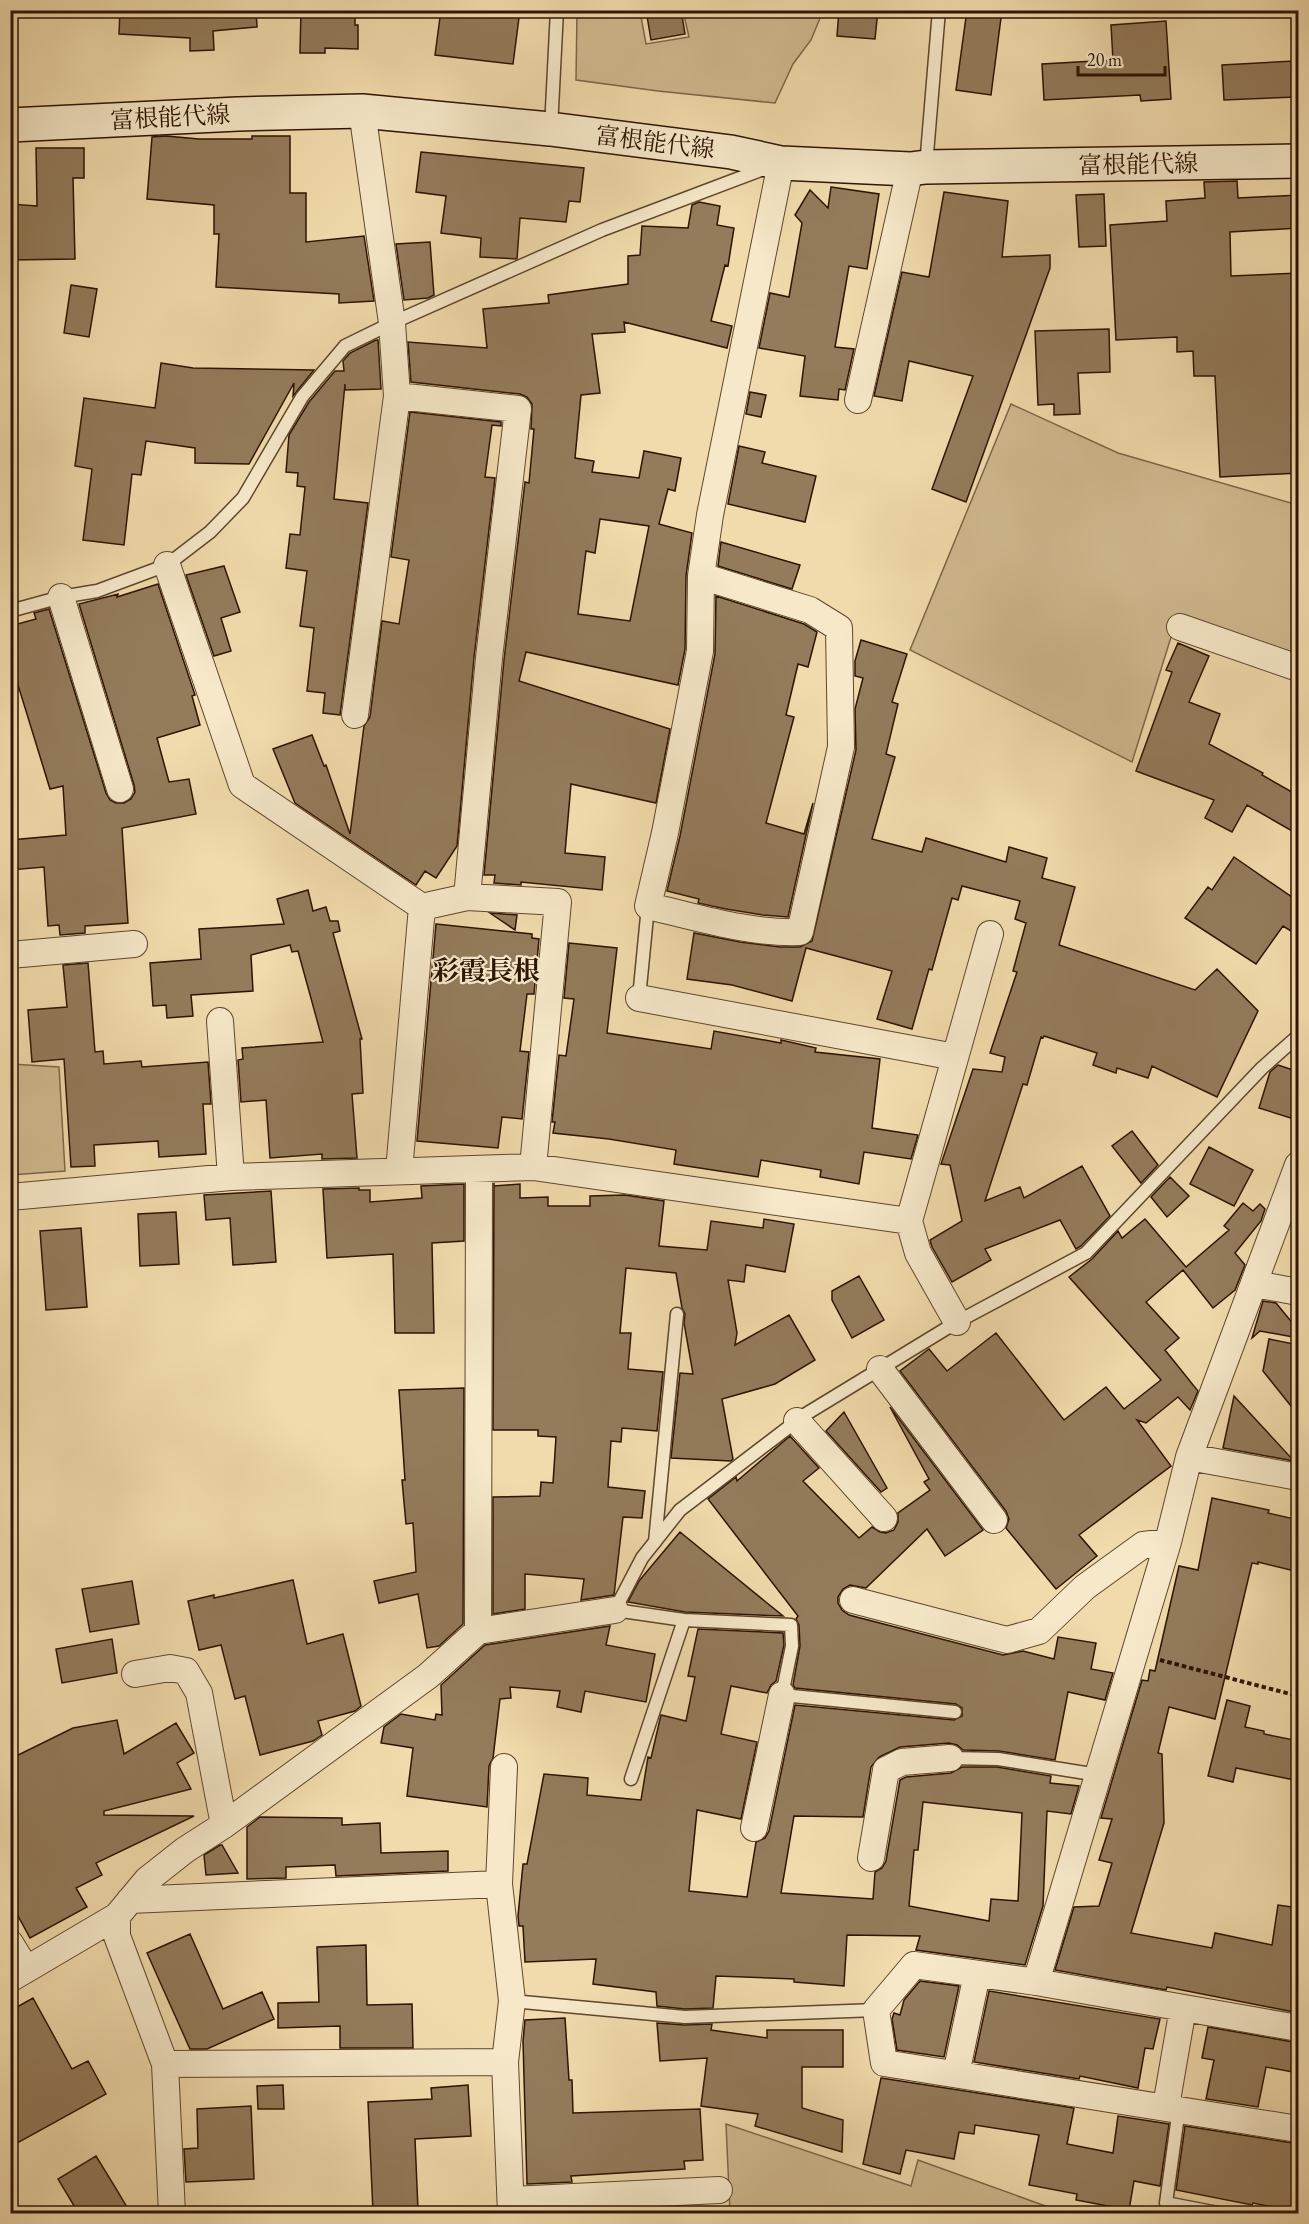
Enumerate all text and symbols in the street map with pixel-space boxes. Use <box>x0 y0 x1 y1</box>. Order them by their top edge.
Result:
scale bar <box>1078 39 1165 77</box>
text: 20 m <box>1087 48 1122 71</box>
street label: 富根能代線 <box>109 98 231 136</box>
street label: 富根能代線 <box>594 119 716 165</box>
street label: 富根能代線 <box>1078 147 1198 181</box>
district label: 彩霞長根 <box>432 953 540 988</box>

